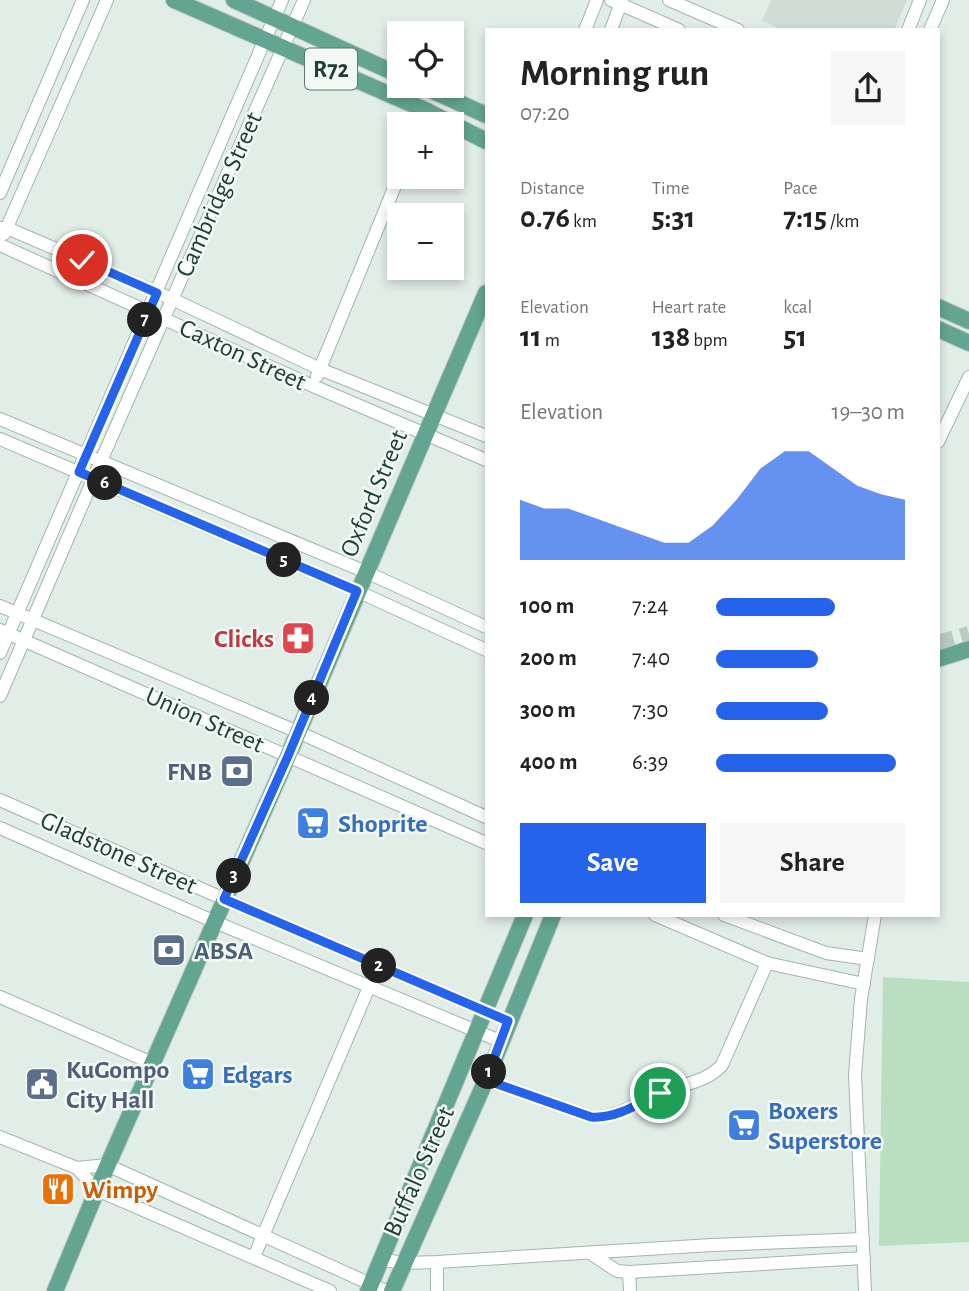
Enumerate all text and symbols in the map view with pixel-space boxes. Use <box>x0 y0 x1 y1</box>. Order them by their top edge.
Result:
map controls <box>387 21 464 280</box>
button: locate <box>387 21 464 98</box>
road number: R72 <box>305 48 357 90</box>
button: share <box>831 51 905 125</box>
text: Morning run <box>520 55 709 93</box>
text: 07:20 <box>520 102 570 125</box>
street label: Cambridge Street <box>171 108 267 281</box>
button: + <box>387 112 464 189</box>
text: Distance <box>520 179 584 198</box>
text: Time <box>652 179 690 198</box>
text: Pace <box>783 179 818 198</box>
button: − <box>387 203 464 280</box>
text: 0.76 <box>520 203 570 233</box>
text: 5:31 <box>652 203 695 233</box>
text: 7:15 <box>783 203 827 233</box>
text: km <box>570 212 597 231</box>
text: /km <box>827 212 859 231</box>
pin <box>52 230 112 290</box>
icon: check <box>63 241 101 279</box>
text: Elevation <box>520 298 589 317</box>
text: Heart rate <box>652 298 726 317</box>
text: kcal <box>783 298 812 317</box>
pin: 7 <box>128 302 162 338</box>
text: 7 <box>140 310 149 329</box>
street label: Caxton Street <box>175 314 310 395</box>
text: 11 <box>520 322 542 352</box>
text: 138 <box>652 322 690 352</box>
text: 51 <box>783 322 807 352</box>
text: m <box>542 331 560 350</box>
text: bpm <box>690 331 728 350</box>
text: Elevation <box>520 401 603 424</box>
text: 19–30 m <box>832 401 905 424</box>
street label: Oxford Street <box>336 426 412 561</box>
pin: 6 <box>88 466 122 500</box>
text: 6 <box>100 473 109 492</box>
pin: 5 <box>266 542 302 578</box>
text: 5 <box>279 550 288 569</box>
text: 100 m <box>520 595 574 618</box>
text: 7:24 <box>632 595 668 618</box>
pharmacy icon: Clicks <box>279 619 317 657</box>
place label: Clicks <box>214 626 274 652</box>
text: 200 m <box>520 647 577 670</box>
text: 7:40 <box>632 647 670 670</box>
pin: 4 <box>294 680 330 716</box>
street label: Union Street <box>141 682 268 758</box>
text: 4 <box>307 688 316 707</box>
text: 300 m <box>520 699 576 722</box>
text: 7:30 <box>632 699 668 722</box>
text: 400 m <box>520 751 578 774</box>
text: 6:39 <box>632 751 668 774</box>
bank icon: FNB <box>218 752 256 790</box>
place label: FNB <box>167 759 212 785</box>
supermarket icon: Shoprite <box>294 804 332 842</box>
street label: Gladstone Street <box>36 807 201 899</box>
place label: Shoprite <box>338 811 428 837</box>
button: Save <box>520 823 706 903</box>
button: Share <box>720 823 905 903</box>
pin: 3 <box>216 858 252 894</box>
text: 3 <box>229 866 238 885</box>
bank icon: ABSA <box>150 931 188 969</box>
place label: ABSA <box>194 938 254 964</box>
pin: 2 <box>362 948 396 984</box>
text: 2 <box>374 956 383 975</box>
pin: 1 <box>472 1054 506 1090</box>
supermarket icon: Edgars <box>179 1055 217 1093</box>
place label: KuGompo City Hall <box>66 1057 169 1113</box>
place label: Edgars <box>222 1062 293 1088</box>
text: 1 <box>485 1062 492 1081</box>
pin <box>630 1063 690 1123</box>
public building icon: KuGompo City Hall <box>23 1065 61 1103</box>
icon: arrive <box>641 1074 679 1112</box>
place label: Boxers Superstore <box>768 1098 882 1154</box>
street label: Buffalo Street <box>379 1103 459 1240</box>
supermarket icon: Boxers Superstore <box>725 1106 763 1144</box>
restaurant icon: Wimpy <box>39 1170 77 1208</box>
place label: Wimpy <box>82 1177 158 1203</box>

